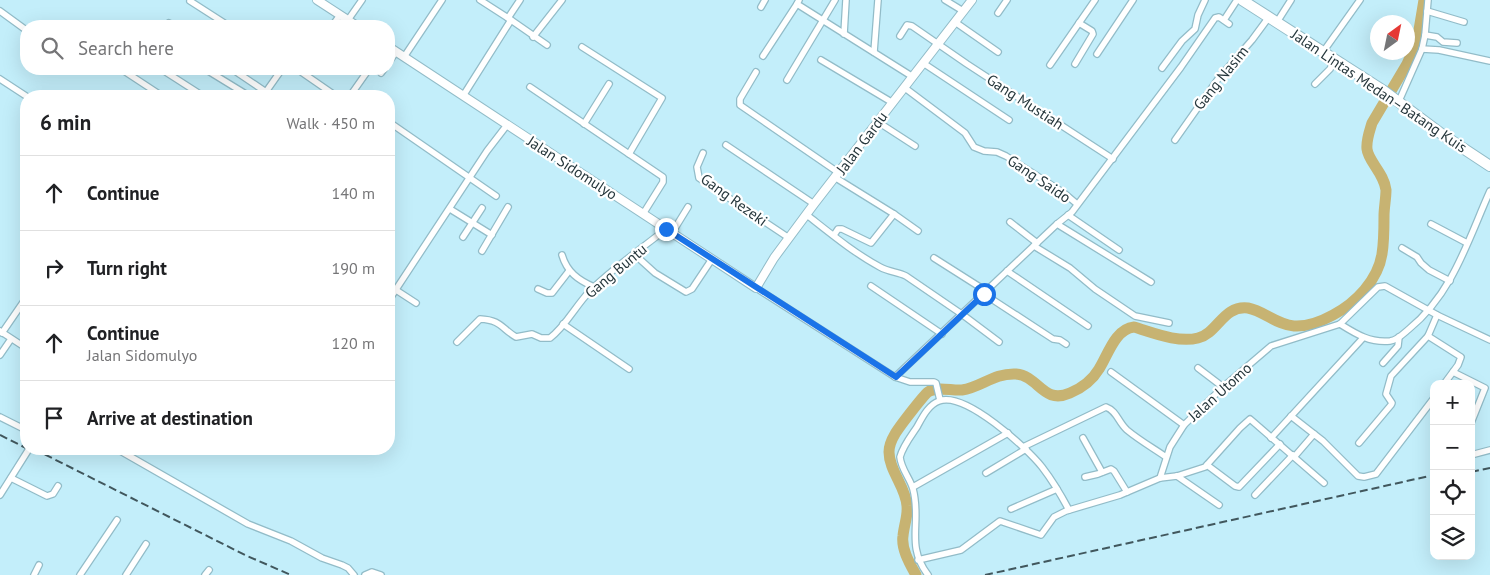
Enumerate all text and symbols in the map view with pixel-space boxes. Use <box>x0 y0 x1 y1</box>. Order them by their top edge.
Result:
north arrow <box>1370 15 1415 60</box>
search box <box>20 20 395 75</box>
street label: Jalan Lintas Medan–Batang Kuis <box>1287 24 1471 157</box>
icon: search <box>38 34 66 62</box>
text: Search here <box>78 36 174 60</box>
street label: Gang Nasim <box>1189 42 1252 114</box>
street label: Gang Mustiah <box>983 70 1067 133</box>
street label: Jalan Gardu <box>831 108 891 179</box>
text: 6 min <box>40 109 91 136</box>
text: Walk · 450 m <box>286 113 375 133</box>
street label: Jalan Sidomulyo <box>523 131 621 204</box>
street label: Gang Saido <box>1004 150 1075 207</box>
street label: Gang Rezeki <box>697 169 771 230</box>
icon: ahead <box>40 179 68 207</box>
text: Continue <box>87 181 159 205</box>
text: 140 m <box>332 183 375 203</box>
route end <box>655 218 678 241</box>
street label: Gang Buntu <box>581 239 651 302</box>
icon: right <box>40 254 68 282</box>
text: Turn right <box>87 256 167 280</box>
text: 190 m <box>332 258 375 278</box>
route start <box>973 283 996 306</box>
text: Continue <box>87 321 159 345</box>
icon: ahead <box>40 329 68 357</box>
text: 120 m <box>332 333 375 353</box>
text: Jalan Sidomulyo <box>87 345 197 365</box>
street label: Jalan Utomo <box>1183 358 1255 426</box>
map controls <box>1430 380 1475 560</box>
button: + <box>1430 380 1475 425</box>
icon: arrive <box>40 404 68 432</box>
text: Arrive at destination <box>87 406 253 430</box>
button: − <box>1430 425 1475 470</box>
button: locate <box>1430 470 1475 515</box>
button: layers <box>1430 515 1475 560</box>

